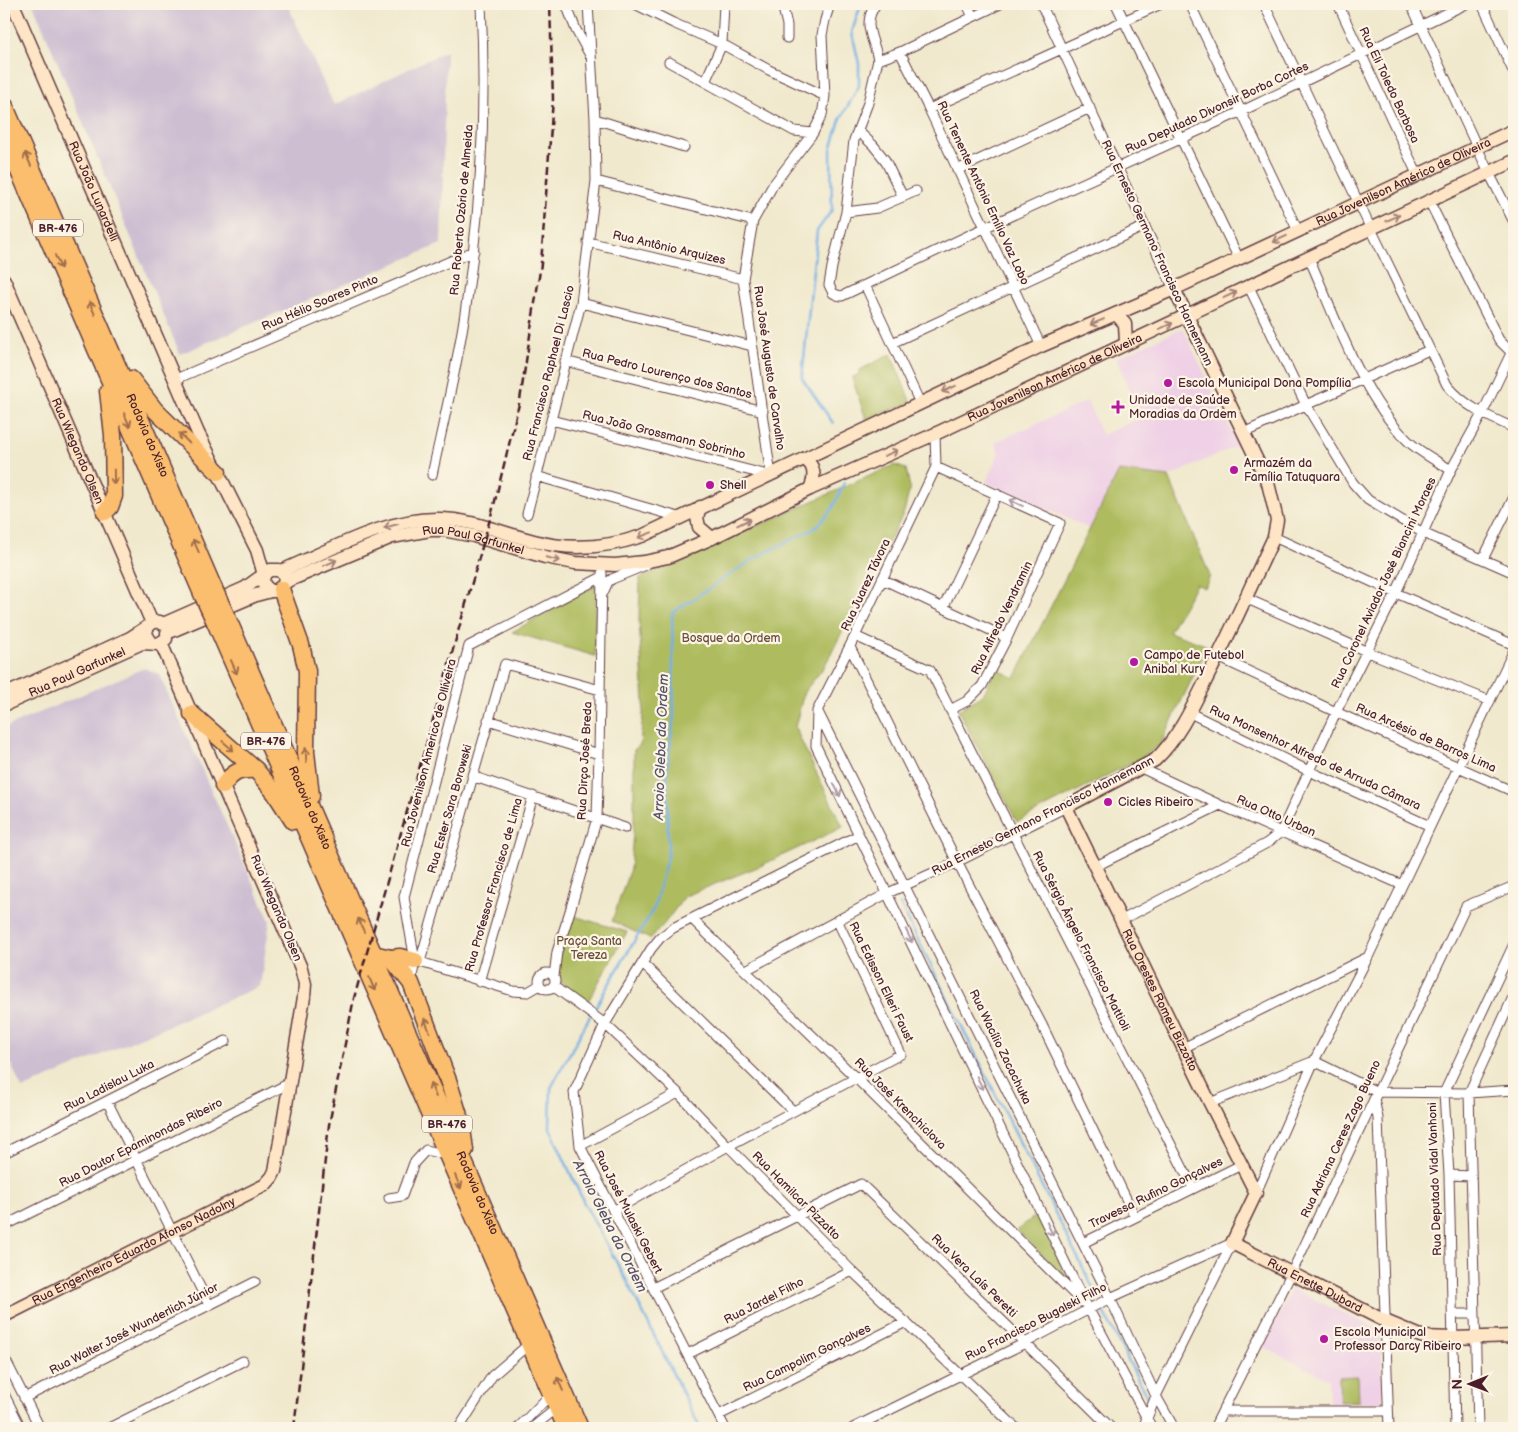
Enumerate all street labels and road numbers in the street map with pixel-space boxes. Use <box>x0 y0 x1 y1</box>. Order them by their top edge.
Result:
street label: Rua Eli Toledo Barbosa <box>1355 24 1423 146</box>
street label: Rua Deputado Divonsir Borba Cortes <box>1123 59 1311 157</box>
street label: Rua Tenente Antônio Emílio Vaz Lobo <box>934 99 1032 287</box>
street label: Rua Roberto Ozório de Almeida <box>447 124 477 296</box>
street label: Rua Jovenilson Américo de Oliveira <box>1313 134 1493 229</box>
street label: Rua Ernesto Germano Francisco Hannemann <box>1098 138 1216 369</box>
street label: Rua João Lunardelli <box>66 139 122 244</box>
road number: BR-476 <box>33 220 83 237</box>
street label: Rua Antônio Arquizes <box>611 228 727 268</box>
street label: Rua Hélio Soares Pinto <box>260 272 381 334</box>
street label: Rua Francisco Raphael Di Lascio <box>520 283 578 462</box>
street label: Rua José Augusto de Carvalho <box>750 285 788 451</box>
street label: Rua Jovenilson Américo de Oliveira <box>965 330 1145 425</box>
street label: Rua Pedro Lourenço dos Santos <box>581 346 753 402</box>
street label: Rodovia do Xisto <box>123 391 172 479</box>
street label: Rua Wiegando Olsen <box>48 395 107 506</box>
street label: Rua João Grossmann Sobrinho <box>581 407 747 463</box>
street label: Rua Coronel Aviador José Biancini Moraes <box>1328 475 1440 691</box>
street label: Rua Paul Garfunkel <box>421 522 526 558</box>
street label: Rua Juarez Távora <box>838 536 894 634</box>
street label: Rua Alfredo Vendramin <box>968 559 1036 677</box>
street label: Rua Paul Garfunkel <box>26 644 128 700</box>
street label: Rua Jovenilson Americo de Olliveira <box>398 657 460 849</box>
street label: Rua Arcésio de Barros Lima <box>1353 700 1499 776</box>
street label: Rua Dirço José Breda <box>574 701 596 821</box>
street label: Rua Monsenhor Alfredo de Arruda Câmara <box>1207 702 1423 814</box>
road number: BR-476 <box>241 732 291 749</box>
street label: Rua Ester Sara Borowski <box>424 743 476 875</box>
street label: Rua Ernesto Germano Francisco Hannemann <box>929 753 1157 879</box>
street label: Rodovia do Xisto <box>285 764 335 852</box>
street label: Rua Otto Urban <box>1234 792 1318 840</box>
street label: Rua Professor Francisco de Lima <box>462 796 526 974</box>
street label: Rua Sérgio Ângelo Francisco Mattioli <box>1029 848 1135 1034</box>
street label: Rua Wiegando Olsen <box>247 853 305 964</box>
street label: Rua Edisson Elleri Faust <box>845 919 917 1045</box>
street label: Rua Orestes Romeu Bizzotto <box>1119 926 1201 1074</box>
street label: Rua Wacílio Zacachuka <box>966 987 1034 1107</box>
street label: Rua José Krenchiclova <box>851 1055 949 1153</box>
street label: Rua Ladislau Luka <box>61 1057 157 1115</box>
street label: Rua Adriana Ceres Zago Bueno <box>1298 1057 1384 1220</box>
street label: Rua Doutor Epaminondas Ribeiro <box>57 1095 225 1191</box>
street label: Rua Deputado Vidal Vanhoni <box>1425 1102 1445 1256</box>
road number: BR-476 <box>422 1116 472 1132</box>
street label: Rua José Mulaski Gebert <box>590 1148 666 1276</box>
street label: Rodovia do Xisto <box>453 1149 502 1237</box>
street label: Rua Hamilcar Pizzatto <box>749 1149 844 1244</box>
street label: Travessa Rufino Gonçalves <box>1087 1154 1225 1232</box>
street label: Rua Engenheiro Eduardo Afonso Nadolny <box>29 1193 238 1308</box>
street label: Rua Vera Laís Peretti <box>928 1231 1020 1321</box>
street label: Rua Enette Dubard <box>1265 1255 1365 1316</box>
street label: Rua Jardel Filho <box>722 1274 807 1328</box>
street label: Rua Walter José Wunderlich Júnior <box>47 1279 222 1378</box>
street label: Rua Francisco Bugalski Filho <box>963 1280 1109 1364</box>
street label: Rua Campolim Gonçalves <box>741 1321 873 1395</box>

